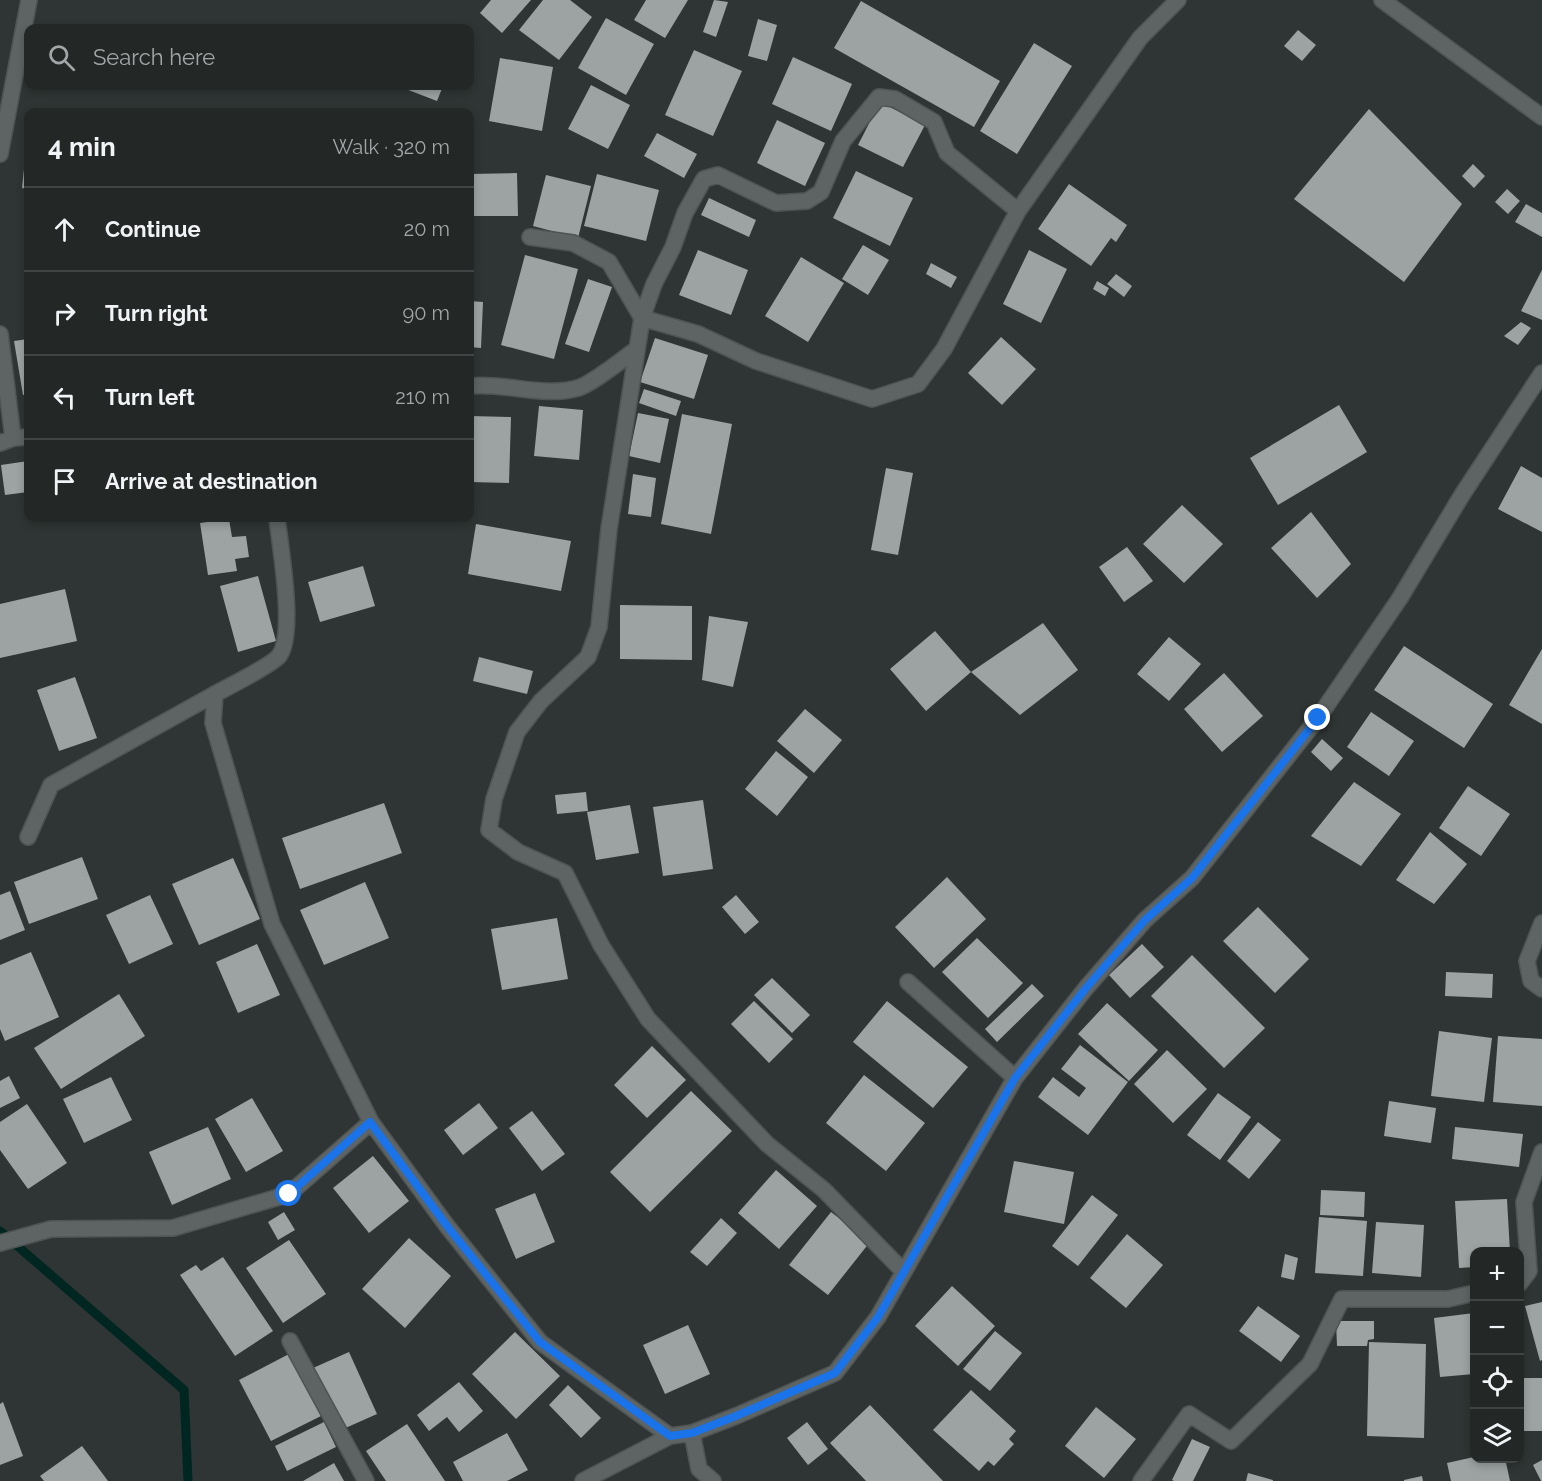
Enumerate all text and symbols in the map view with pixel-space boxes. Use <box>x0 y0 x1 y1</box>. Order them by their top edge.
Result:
search box <box>24 24 474 90</box>
icon: search <box>45 41 78 74</box>
text: Search here <box>93 44 215 70</box>
text: 4 min <box>48 132 116 162</box>
text: Walk · 320 m <box>332 135 450 159</box>
icon: ahead <box>48 213 81 246</box>
text: Continue <box>105 216 201 242</box>
text: 20 m <box>404 217 450 241</box>
icon: right <box>48 297 81 330</box>
text: Turn right <box>105 300 208 326</box>
text: 90 m <box>403 301 450 325</box>
icon: left <box>48 381 81 414</box>
text: Turn left <box>105 384 195 410</box>
text: 210 m <box>395 385 450 409</box>
icon: arrive <box>48 465 81 498</box>
text: Arrive at destination <box>105 468 318 494</box>
route end <box>1304 704 1330 730</box>
route start <box>275 1180 301 1206</box>
map controls <box>1470 1247 1524 1463</box>
button: + <box>1470 1247 1524 1301</box>
button: − <box>1470 1301 1524 1355</box>
button: locate <box>1470 1355 1524 1409</box>
button: layers <box>1470 1409 1524 1463</box>

